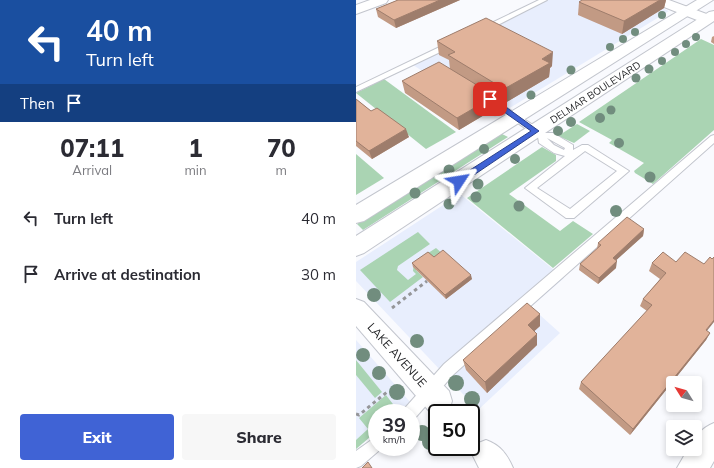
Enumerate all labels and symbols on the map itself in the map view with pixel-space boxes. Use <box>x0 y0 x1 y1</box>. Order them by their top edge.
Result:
street label: DELMAR BOULEVARD <box>547 58 643 127</box>
pin <box>473 82 507 116</box>
position arrow <box>438 160 480 202</box>
street label: LAKE AVENUE <box>365 319 430 390</box>
north arrow <box>666 376 702 412</box>
speed limit sign: 50 <box>428 404 480 456</box>

